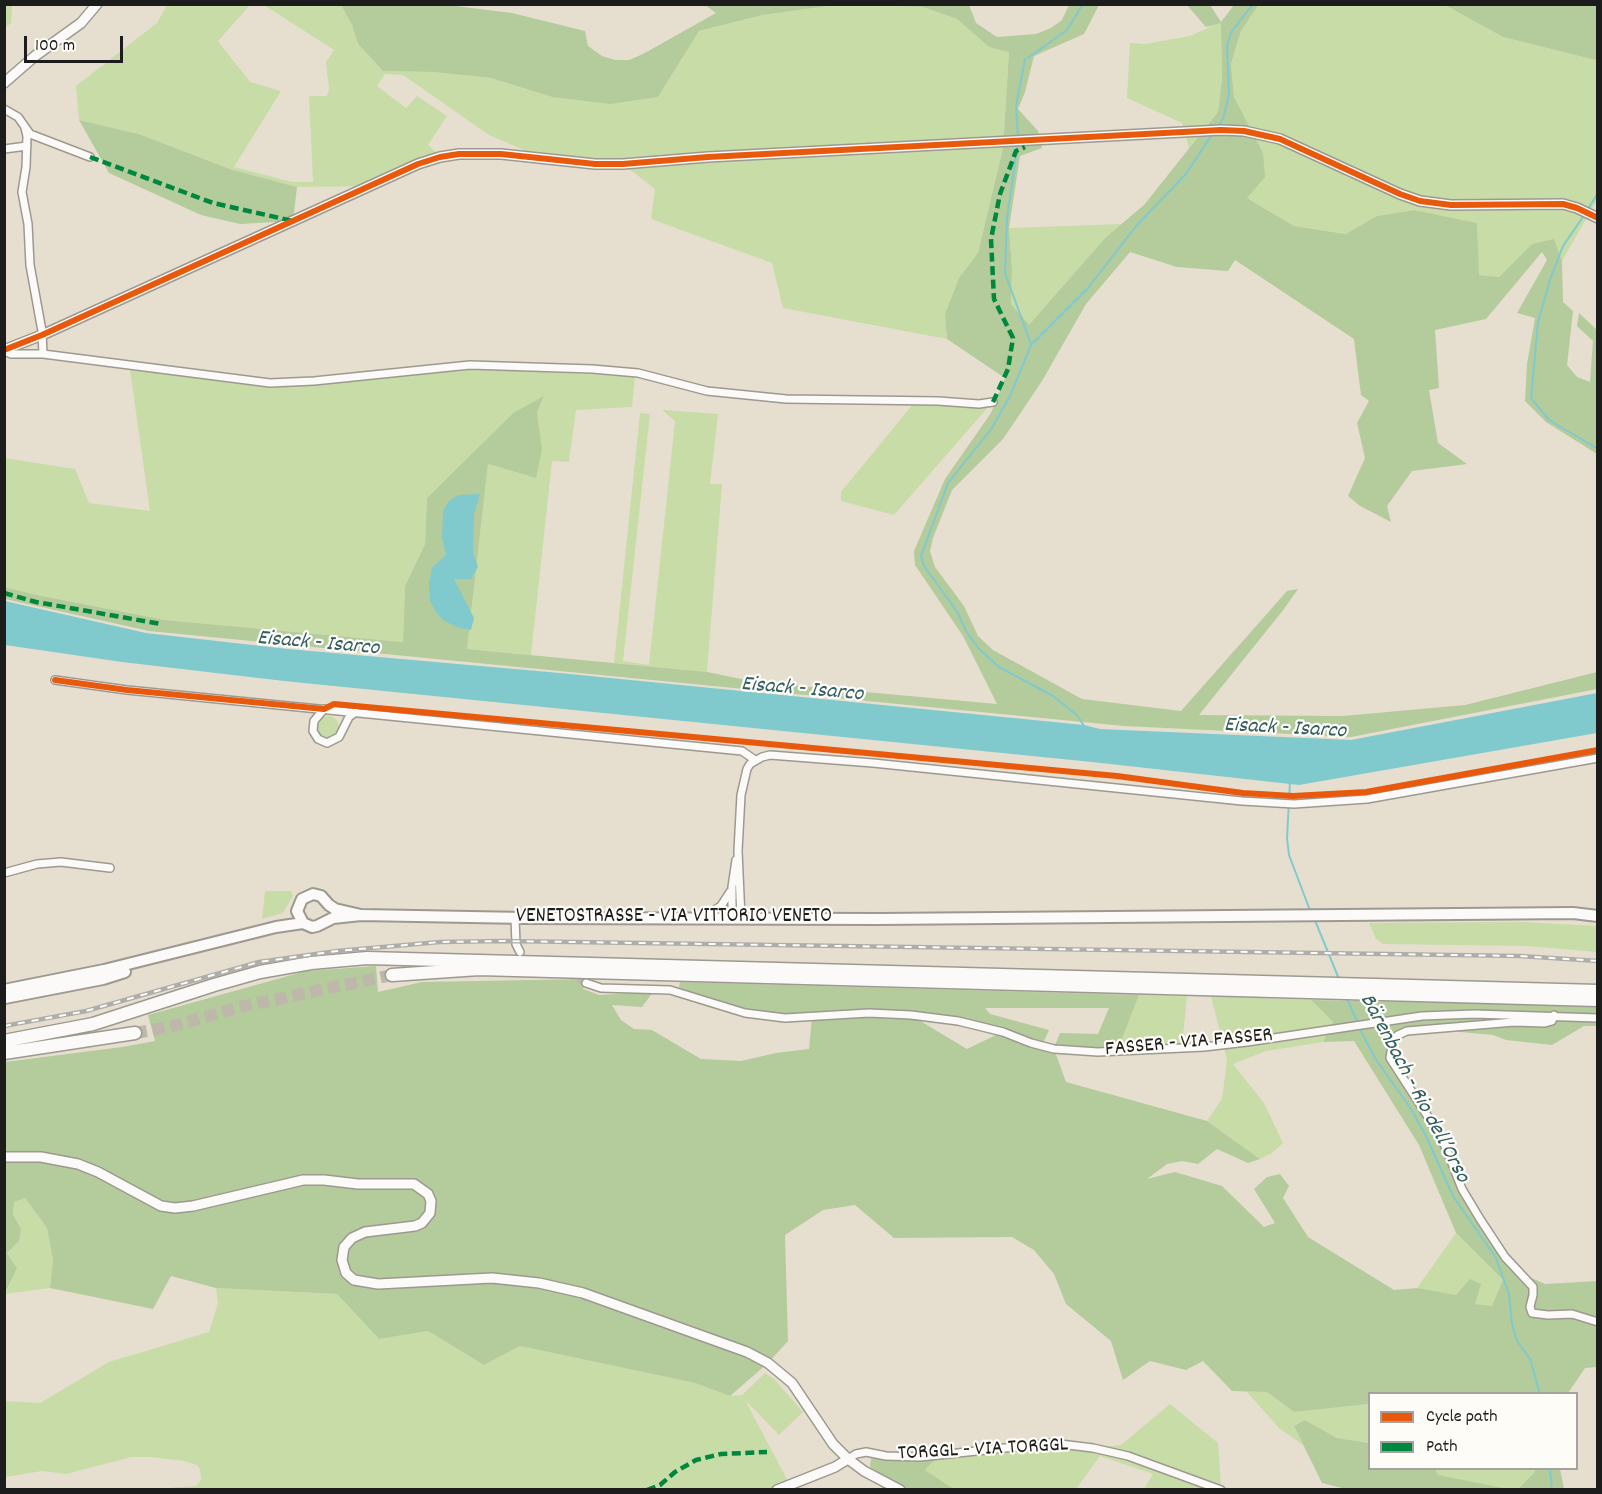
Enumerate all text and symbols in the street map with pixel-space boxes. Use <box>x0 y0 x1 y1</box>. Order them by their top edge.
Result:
scale bar <box>27 24 126 62</box>
text: 100 m <box>35 34 75 59</box>
water label: Eisack - Isarco <box>256 627 380 663</box>
water label: Eisack - Isarco <box>740 673 864 709</box>
water label: Eisack - Isarco <box>1223 714 1347 746</box>
street label: VENETOSTRASSE - VIA VITTORIO VENETO <box>516 905 832 931</box>
water label: Bärenbach - Rio dell’Orso <box>1352 990 1474 1188</box>
street label: FASSER - VIA FASSER <box>1104 1024 1274 1064</box>
legend <box>1368 1392 1578 1470</box>
text: Cycle path <box>1426 1405 1497 1430</box>
street label: TORGGL - VIA TORGGL <box>897 1434 1069 1468</box>
text: Path <box>1426 1435 1458 1460</box>

